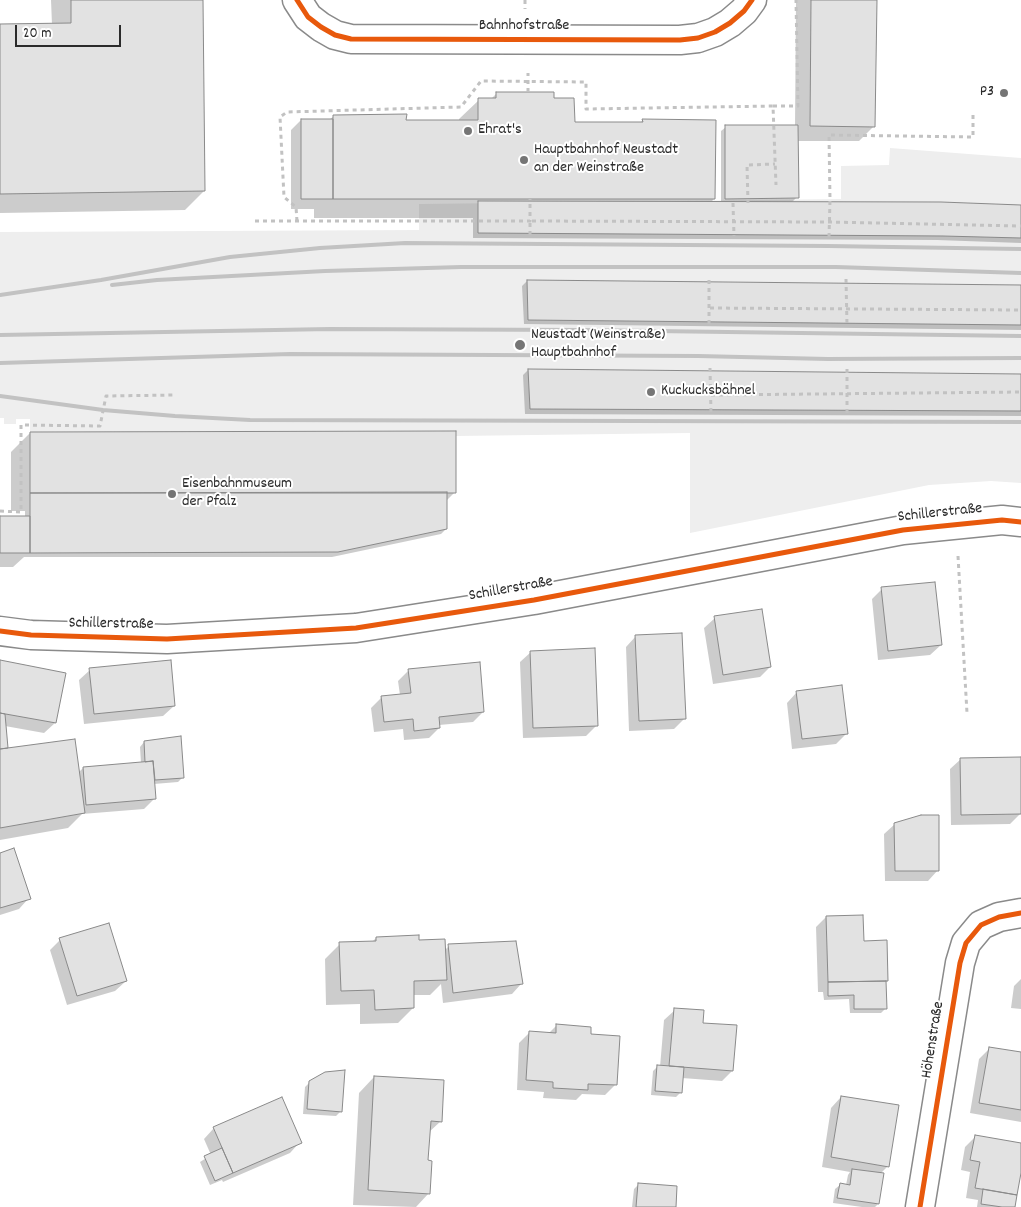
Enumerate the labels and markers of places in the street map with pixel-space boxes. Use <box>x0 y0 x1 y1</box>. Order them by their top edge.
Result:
place label: P3 <box>980 83 994 103</box>
marker: P3 <box>998 87 1010 99</box>
place label: Ehrat's <box>478 121 522 141</box>
marker: Ehrat's <box>462 125 474 137</box>
place label: Hauptbahnhof Neustadt an der Weinstraße <box>534 141 678 179</box>
marker: Hauptbahnhof Neustadt an der Weinstraße <box>518 154 530 166</box>
place label: Neustadt (Weinstraße) Hauptbahnhof <box>531 326 665 364</box>
marker: Neustadt (Weinstraße) Hauptbahnhof <box>513 338 527 352</box>
place label: Kuckucksbähnel <box>661 382 755 402</box>
marker: Kuckucksbähnel <box>645 386 657 398</box>
place label: Eisenbahnmuseum der Pfalz <box>182 475 292 513</box>
marker: Eisenbahnmuseum der Pfalz <box>166 488 178 500</box>

